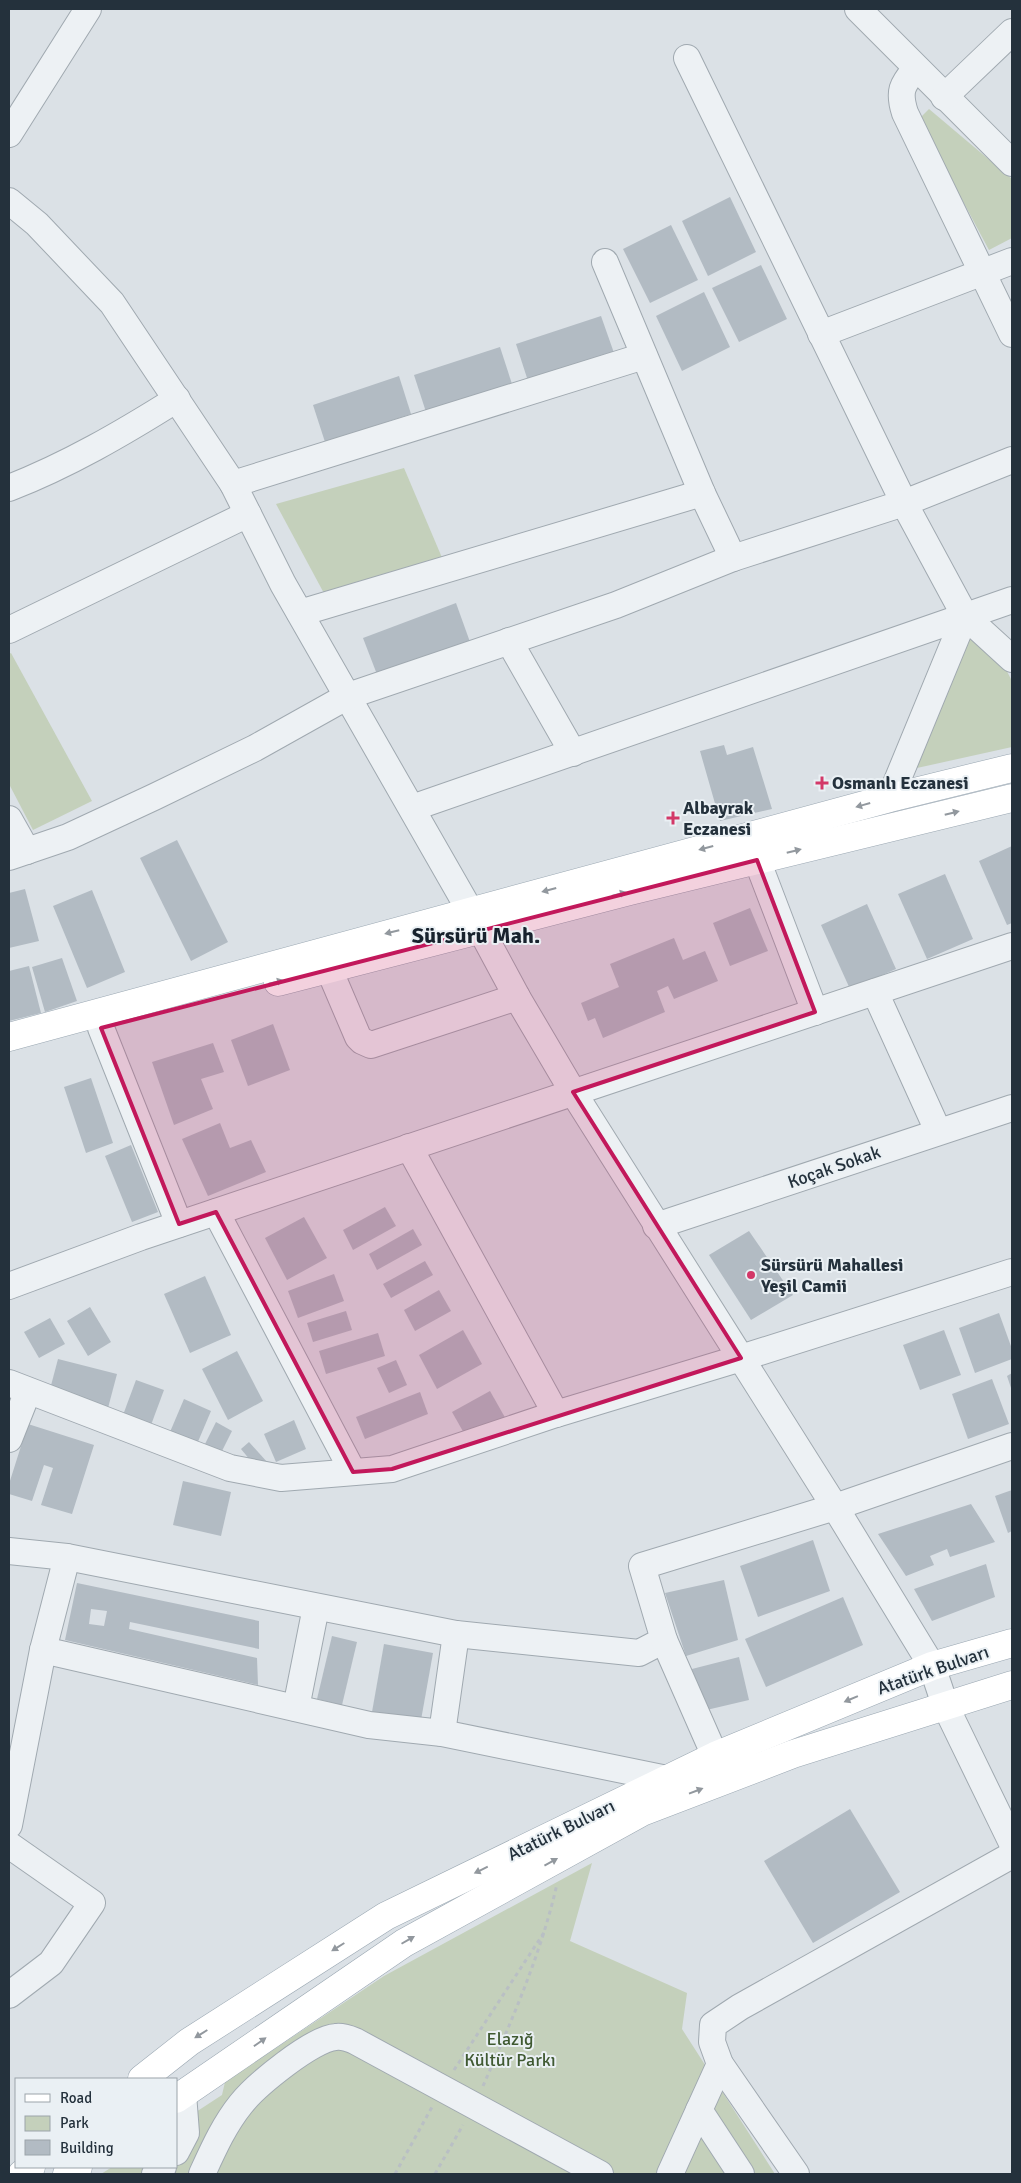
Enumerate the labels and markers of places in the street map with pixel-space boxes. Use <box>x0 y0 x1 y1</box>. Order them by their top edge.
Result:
place label: Osmanlı Eczanesi <box>832 772 969 794</box>
marker: Osmanlı Eczanesi <box>816 777 828 789</box>
place label: Albayrak Eczanesi <box>683 797 754 840</box>
marker: Albayrak Eczanesi <box>667 812 679 824</box>
place label: Sürsürü Mahallesi Yeşil Camii <box>760 1254 903 1297</box>
marker: Sürsürü Mahallesi Yeşil Camii <box>745 1269 757 1281</box>

